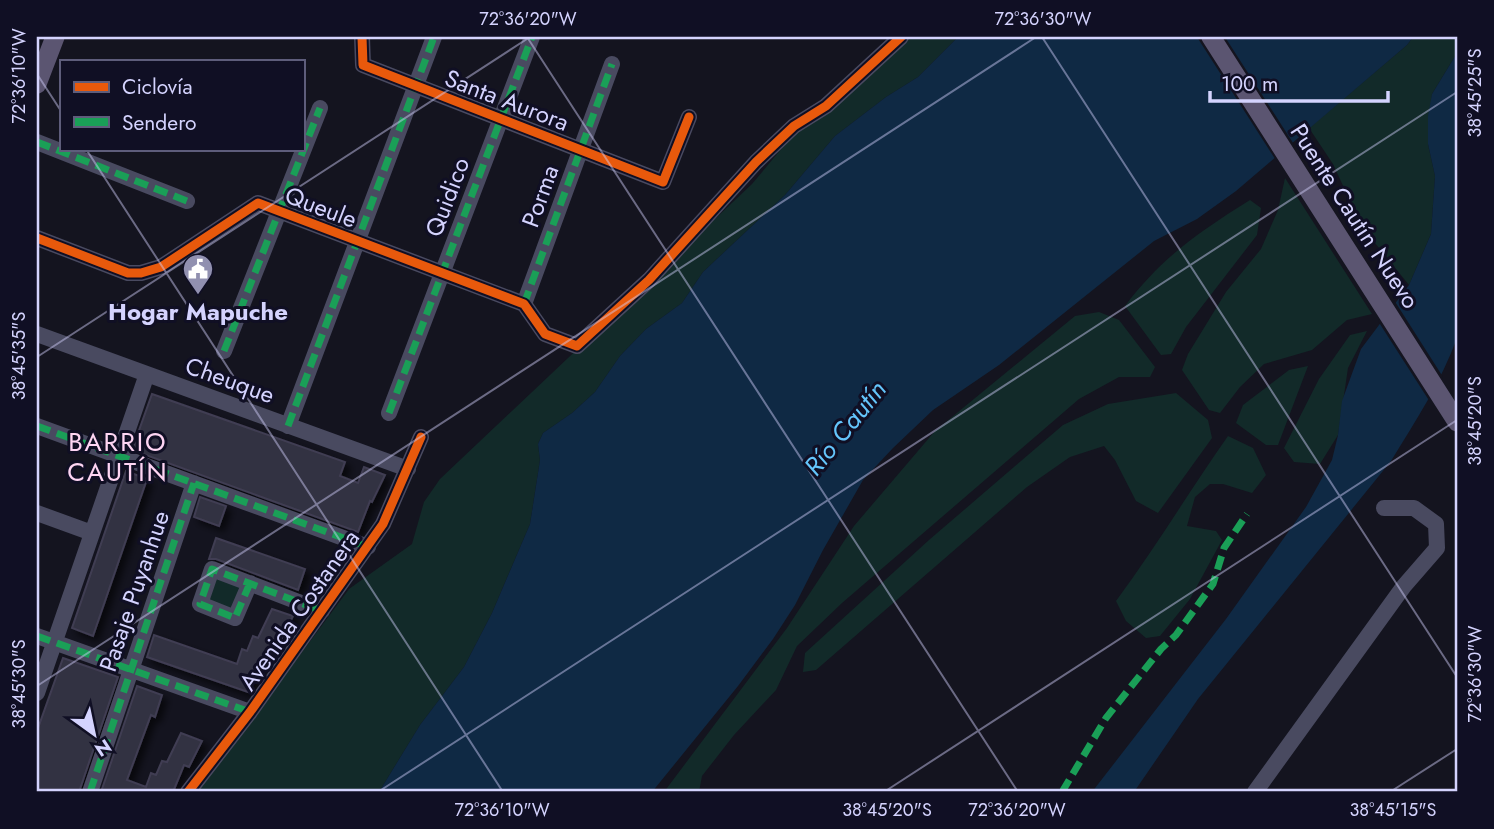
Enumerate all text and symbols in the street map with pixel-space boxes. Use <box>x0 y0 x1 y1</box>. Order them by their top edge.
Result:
text: 72°36'20"W <box>479 6 577 32</box>
text: 72°36'30"W <box>995 6 1092 32</box>
text: 72°36'10"W <box>6 28 32 124</box>
text: 38°45'25"S <box>1462 48 1488 138</box>
legend <box>60 60 304 150</box>
street label: Santa Aurora <box>440 60 574 140</box>
scale bar <box>1210 60 1389 104</box>
text: 100 m <box>1221 69 1278 99</box>
text: Ciclovía <box>122 72 193 102</box>
text: Sendero <box>122 108 197 138</box>
street label: Puente Cautín Nuevo <box>1282 117 1428 315</box>
street label: Quidico <box>416 152 478 242</box>
street label: Porma <box>513 160 567 232</box>
street label: Queule <box>280 177 362 237</box>
public building icon: Hogar Mapuche <box>181 252 215 296</box>
place label: Hogar Mapuche <box>108 294 288 329</box>
text: 38°45'35"S <box>6 312 32 400</box>
street label: Cheuque <box>180 348 280 412</box>
water label: Río Cautín <box>795 372 895 484</box>
text: 38°45'20"S <box>1462 376 1488 466</box>
district label: BARRIO CAUTÍN <box>67 423 169 491</box>
street label: Pasaje Puyanhue <box>90 506 178 676</box>
street label: Avenida Costanera <box>230 522 368 698</box>
text: 72°36'30"W <box>1462 625 1488 722</box>
text: 38°45'30"S <box>6 639 32 729</box>
north arrow <box>60 700 130 770</box>
text: N <box>89 732 117 763</box>
text: 72°36'10"W <box>454 797 550 823</box>
text: 38°45'20"S <box>842 797 932 823</box>
text: 72°36'20"W <box>968 797 1066 823</box>
text: 38°45'15"S <box>1350 797 1437 823</box>

